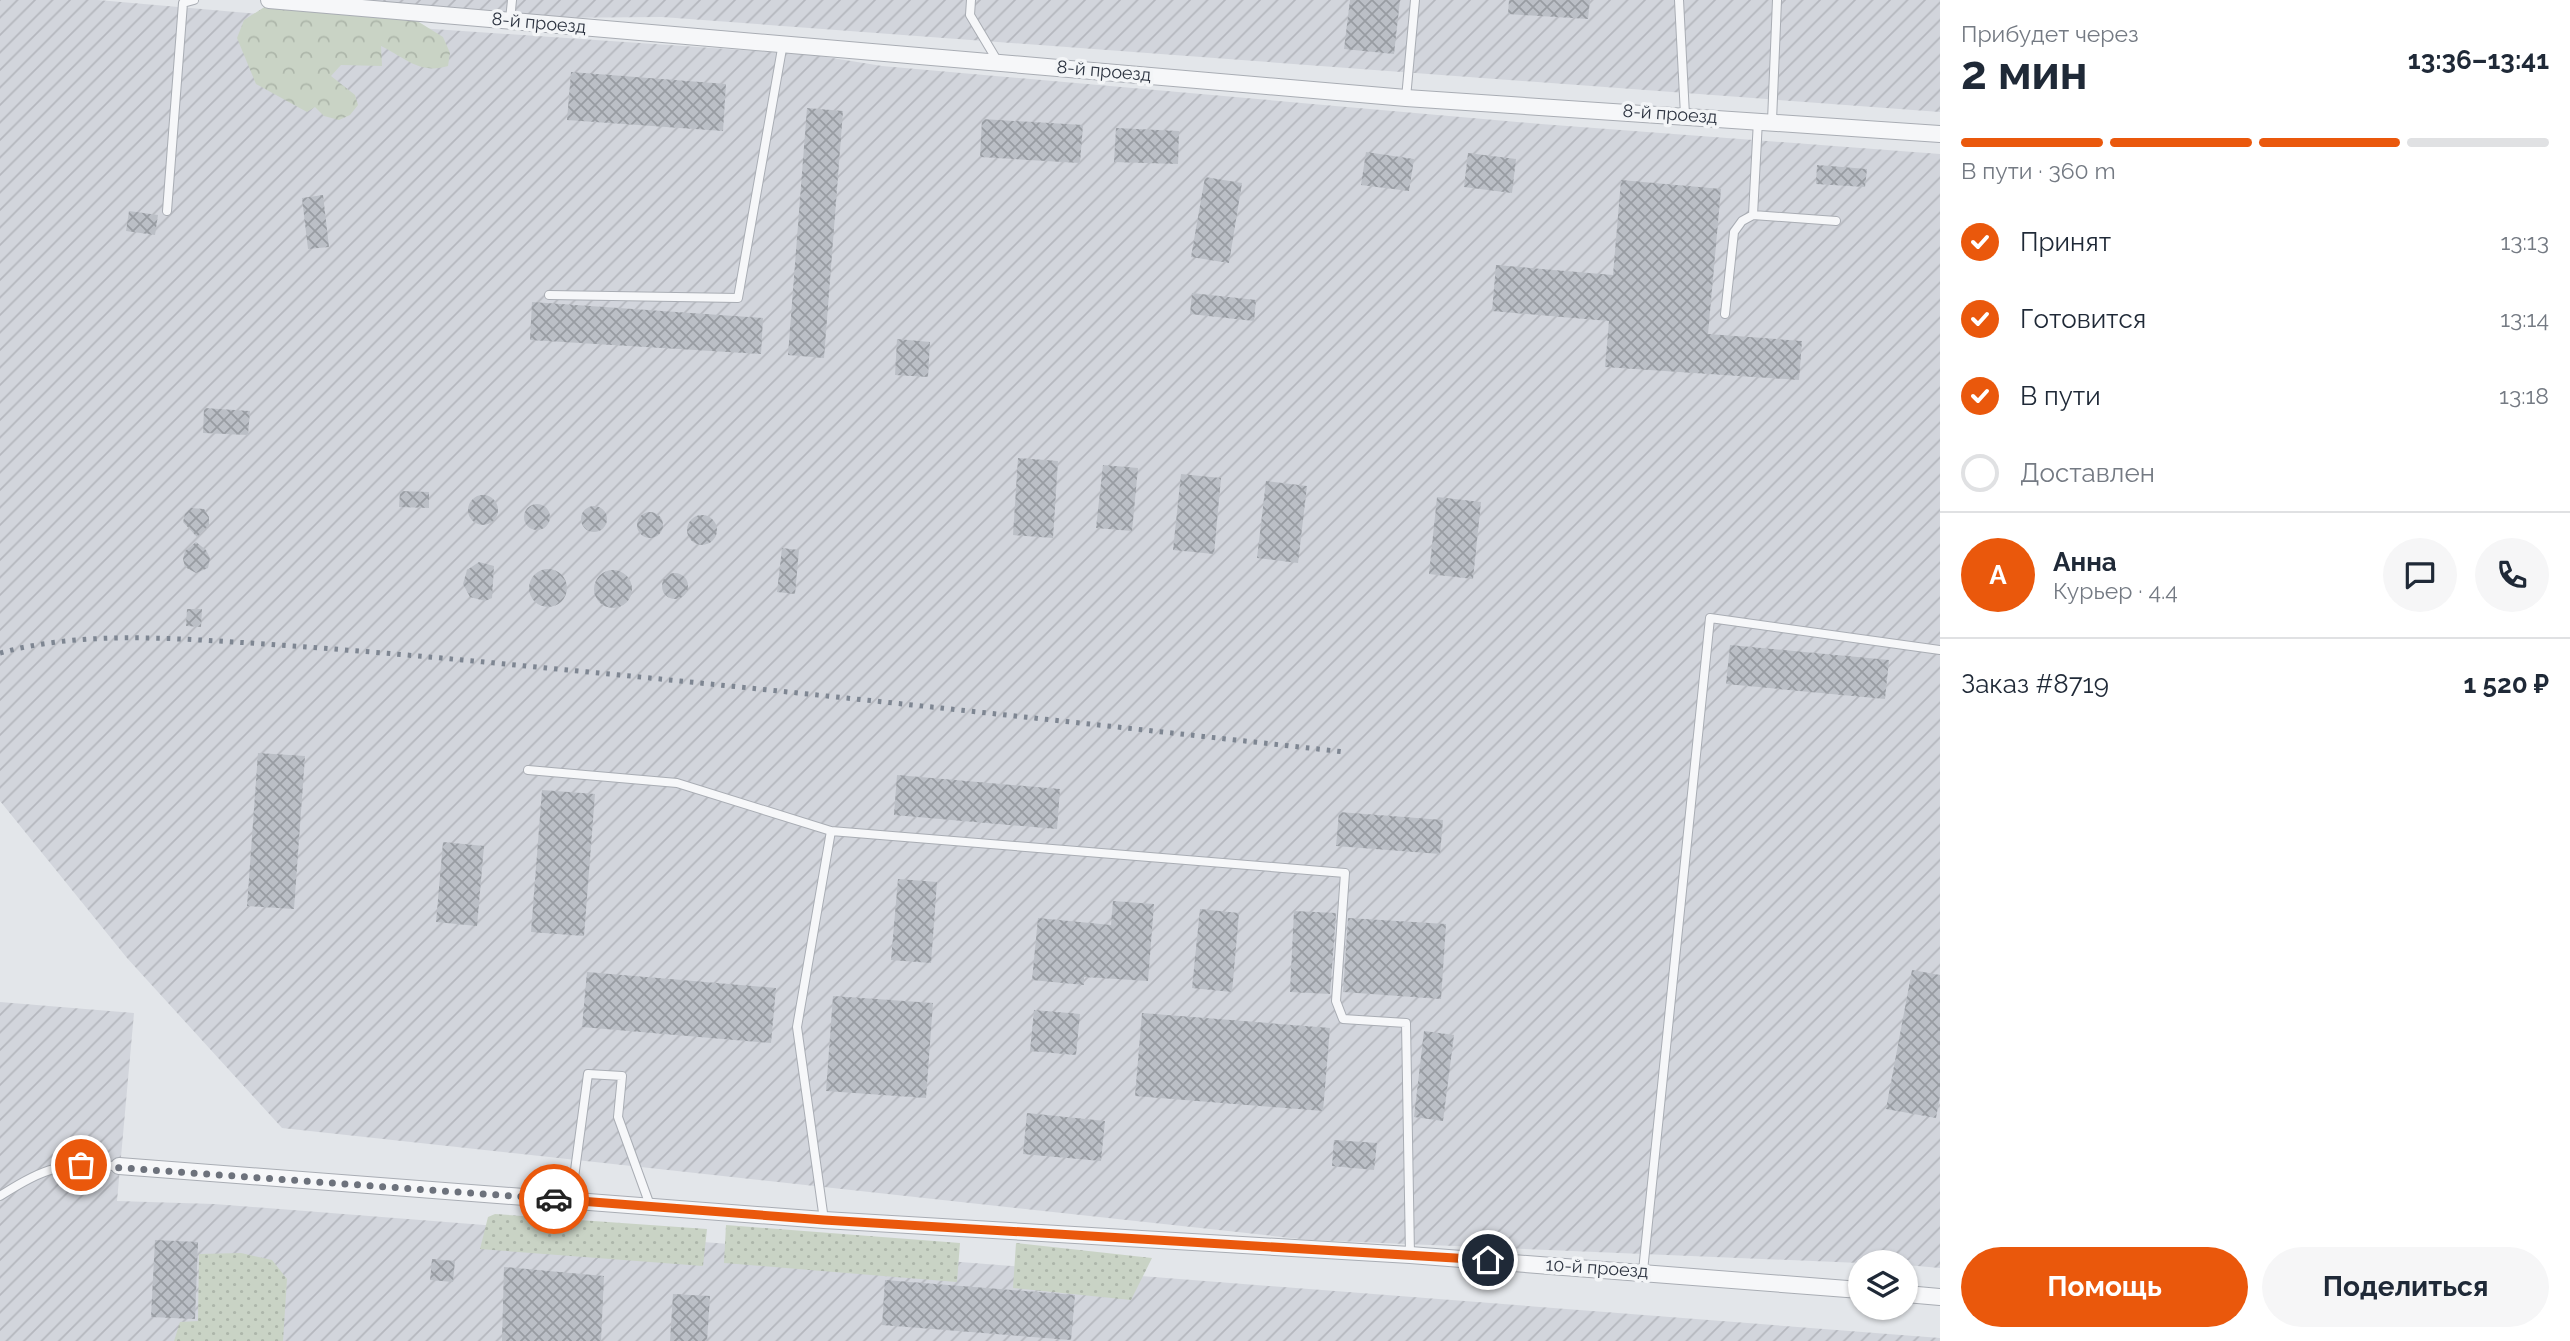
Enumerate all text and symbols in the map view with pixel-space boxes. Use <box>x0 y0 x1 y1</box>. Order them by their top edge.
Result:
street label: 8-й проезд <box>491 8 587 37</box>
text: Прибудет через <box>1961 20 2139 47</box>
text: 13:36–13:41 <box>2408 45 2549 75</box>
text: 2 мин <box>1961 46 2088 100</box>
street label: 8-й проезд <box>1056 56 1152 85</box>
street label: 8-й проезд <box>1622 100 1718 127</box>
text: В пути · 360 m <box>1961 157 2116 184</box>
icon: check <box>1961 223 1999 261</box>
text: Принят <box>2020 227 2111 257</box>
text: 13:13 <box>2500 228 2549 255</box>
icon: check <box>1961 300 1999 338</box>
text: Готовится <box>2020 304 2146 334</box>
text: 13:14 <box>2500 305 2549 332</box>
icon: check <box>1961 377 1999 415</box>
text: В пути <box>2020 381 2101 411</box>
text: 13:18 <box>2499 382 2549 409</box>
text: Доставлен <box>2020 458 2155 488</box>
button: chat <box>2383 538 2457 612</box>
button: phone <box>2475 538 2549 612</box>
text: Анна <box>2053 547 2117 577</box>
text: А <box>1989 560 2007 590</box>
text: Курьер · 4.4 <box>2053 577 2178 604</box>
text: Заказ #8719 <box>1961 669 2109 699</box>
text: 1 520 ₽ <box>2464 669 2549 699</box>
pin <box>51 1135 111 1195</box>
icon: bag <box>62 1146 100 1184</box>
courier <box>519 1164 589 1234</box>
icon: car <box>535 1180 573 1218</box>
pin <box>1458 1230 1518 1290</box>
icon: home <box>1469 1241 1507 1279</box>
button: Помощь <box>1961 1247 2248 1327</box>
button: Поделиться <box>2262 1247 2549 1327</box>
map controls <box>1848 1250 1918 1320</box>
button: layers <box>1848 1250 1918 1320</box>
street label: 10-й проезд <box>1545 1253 1649 1282</box>

